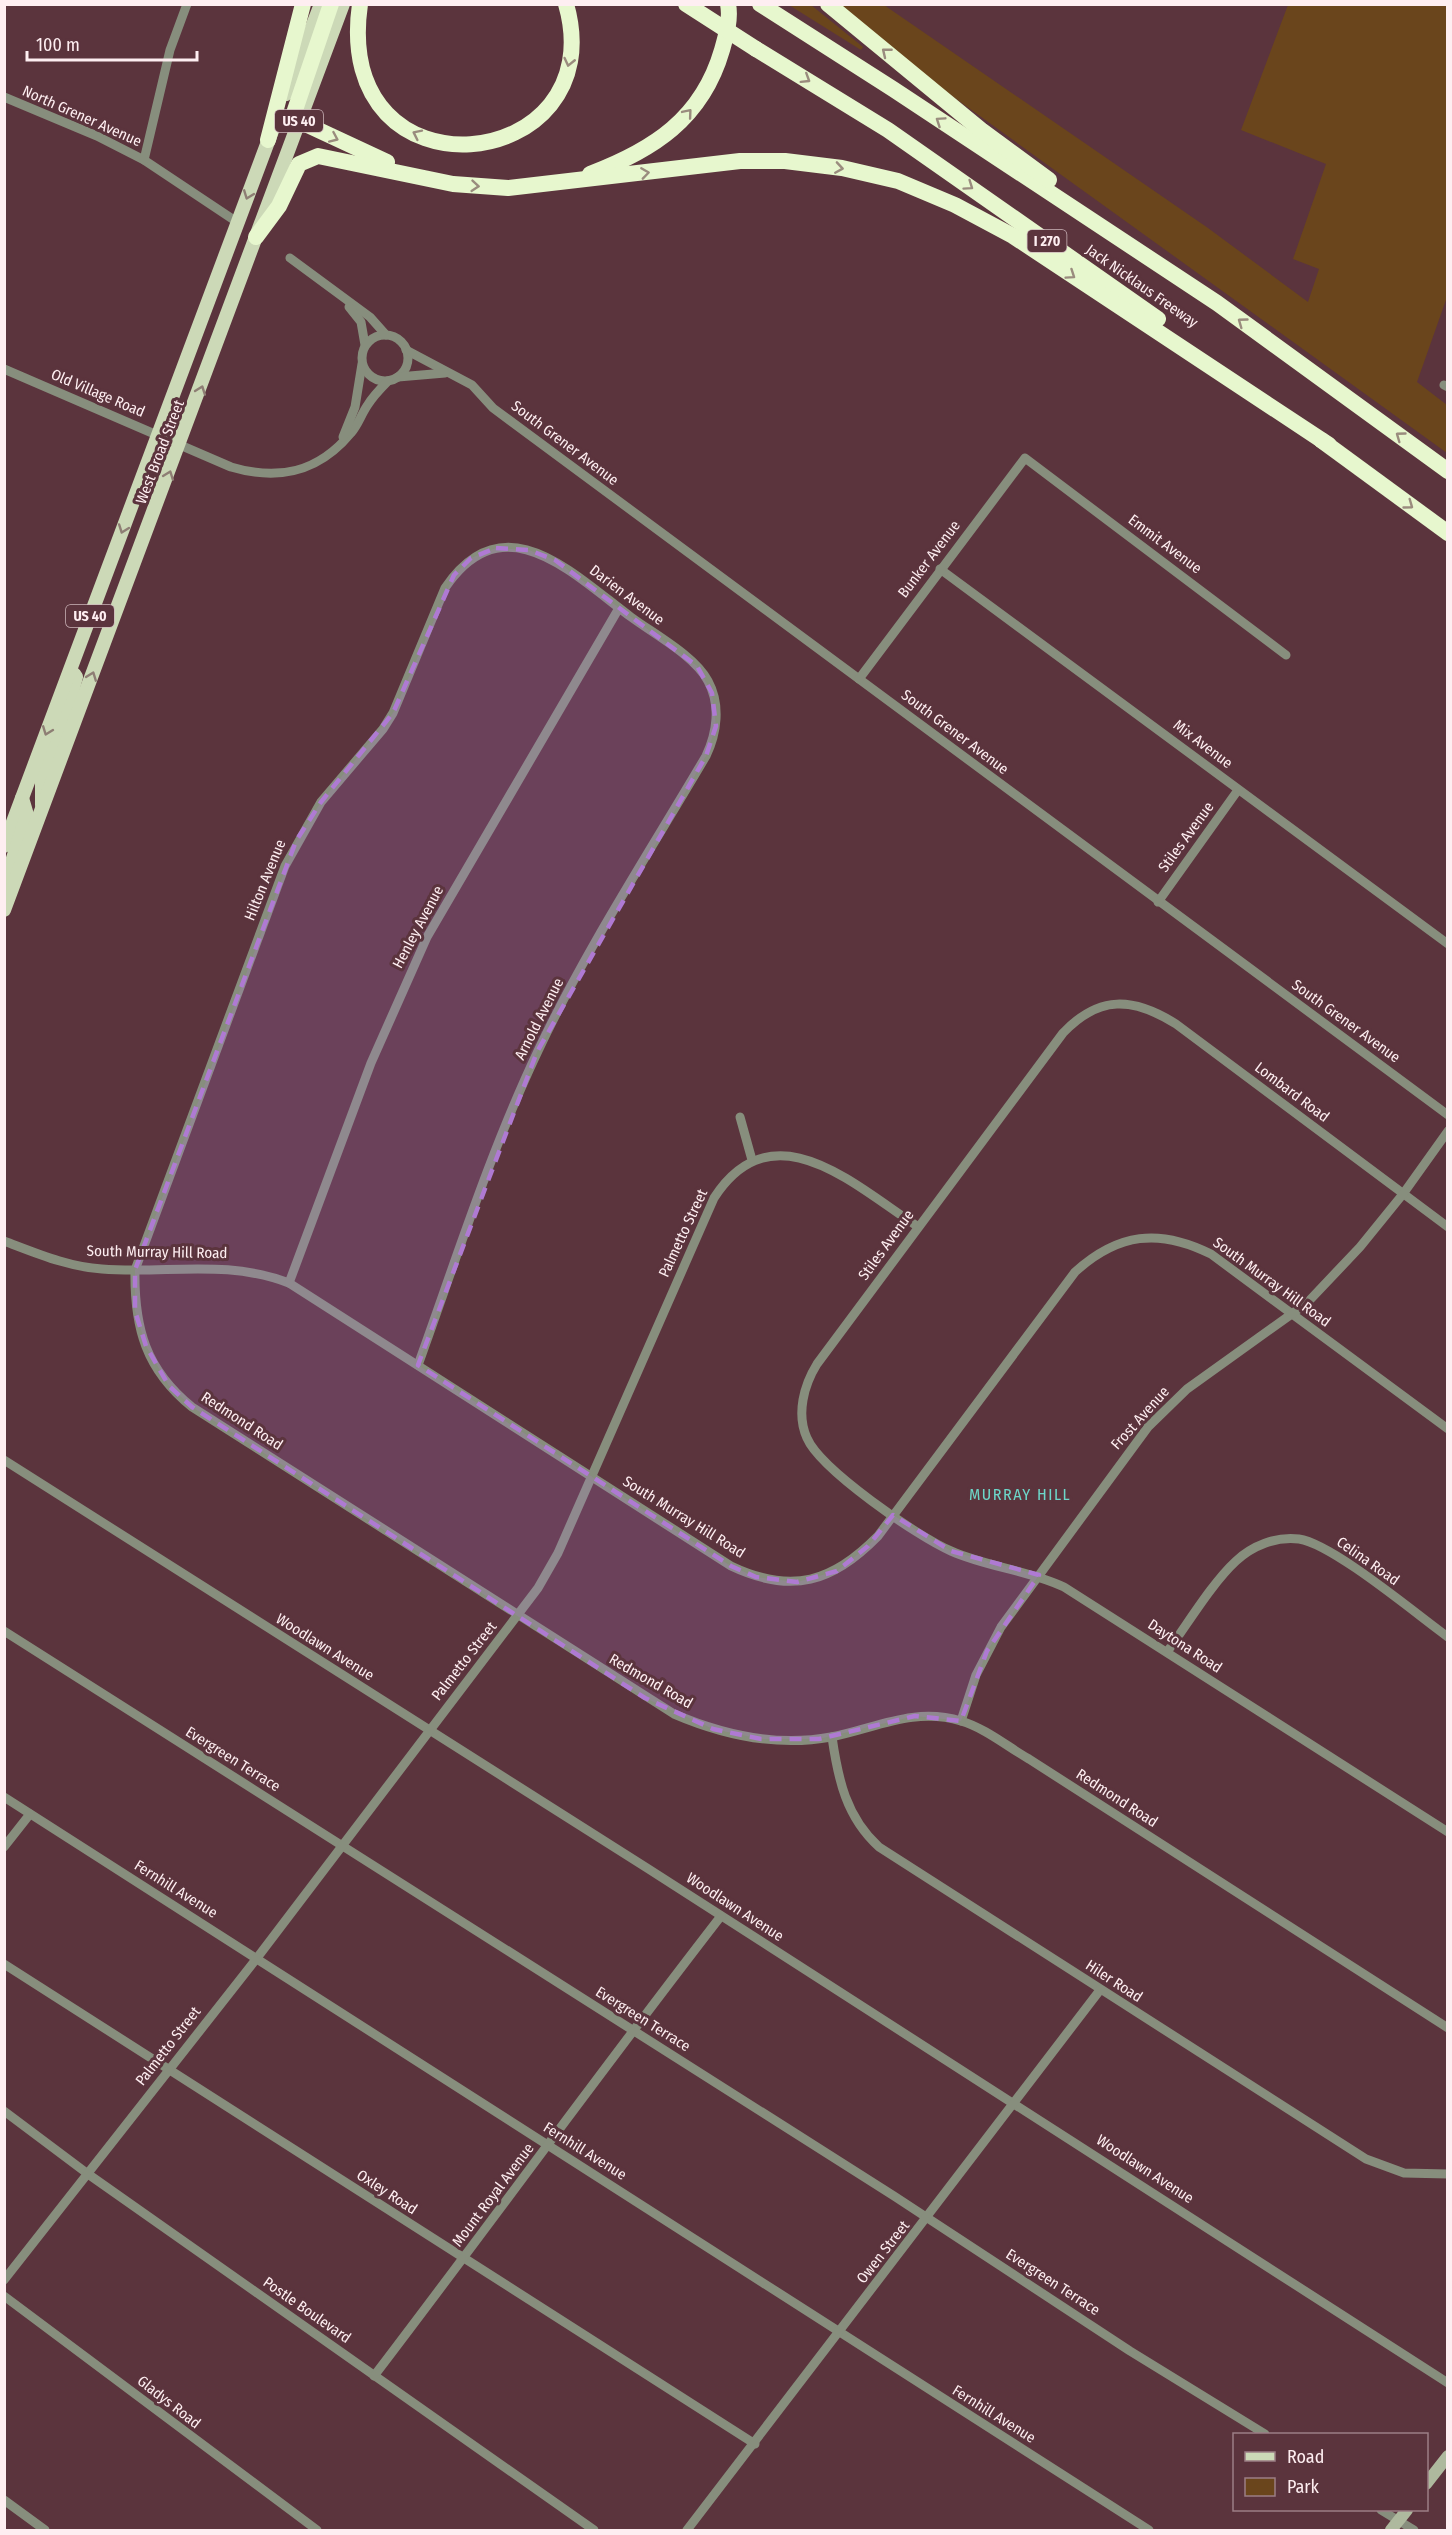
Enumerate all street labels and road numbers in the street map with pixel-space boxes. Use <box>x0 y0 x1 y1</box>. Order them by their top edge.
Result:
street label: North Grener Avenue <box>20 82 144 150</box>
road number: US 40 <box>275 110 323 132</box>
road number: I 270 <box>1028 230 1066 252</box>
street label: Jack Nicklaus Freeway <box>1082 241 1202 332</box>
street label: Old Village Road <box>48 365 148 421</box>
street label: West Broad Street <box>132 397 188 507</box>
street label: South Grener Avenue <box>508 397 622 489</box>
street label: Emmit Avenue <box>1125 511 1205 577</box>
street label: Bunker Avenue <box>894 517 964 601</box>
street label: Darien Avenue <box>586 561 668 629</box>
road number: US 40 <box>66 605 114 627</box>
street label: South Grener Avenue <box>898 686 1012 778</box>
street label: Mix Avenue <box>1170 716 1236 772</box>
street label: Stiles Avenue <box>1154 798 1218 876</box>
street label: Hilton Avenue <box>241 837 289 923</box>
street label: Henley Avenue <box>389 883 447 971</box>
street label: Arnold Avenue <box>511 975 567 1063</box>
street label: South Grener Avenue <box>1288 976 1404 1066</box>
street label: Lombard Road <box>1251 1058 1333 1126</box>
street label: Palmetto Street <box>655 1186 711 1280</box>
street label: Stiles Avenue <box>854 1206 918 1284</box>
street label: South Murray Hill Road <box>1210 1233 1334 1331</box>
street label: South Murray Hill Road <box>86 1242 228 1262</box>
street label: Frost Avenue <box>1107 1383 1173 1453</box>
street label: Redmond Road <box>198 1388 286 1454</box>
street label: South Murray Hill Road <box>620 1472 748 1562</box>
street label: Celina Road <box>1333 1533 1403 1589</box>
street label: Woodlawn Avenue <box>273 1610 377 1684</box>
street label: Daytona Road <box>1145 1615 1225 1677</box>
street label: Palmetto Street <box>428 1618 500 1704</box>
street label: Redmond Road <box>606 1650 696 1712</box>
street label: Evergreen Terrace <box>182 1723 284 1795</box>
street label: Redmond Road <box>1073 1765 1161 1831</box>
street label: Fernhill Avenue <box>131 1856 221 1922</box>
street label: Woodlawn Avenue <box>683 1869 787 1945</box>
street label: Hiler Road <box>1082 1956 1146 2006</box>
street label: Evergreen Terrace <box>592 1983 694 2055</box>
street label: Palmetto Street <box>132 2003 204 2089</box>
street label: Fernhill Avenue <box>540 2118 630 2184</box>
street label: Woodlawn Avenue <box>1093 2131 1197 2207</box>
street label: Mount Royal Avenue <box>448 2140 538 2250</box>
street label: Oxley Road <box>353 2166 421 2218</box>
street label: Owen Street <box>853 2217 913 2287</box>
street label: Evergreen Terrace <box>1003 2245 1103 2319</box>
street label: Postle Boulevard <box>260 2273 354 2347</box>
street label: Gladys Road <box>134 2372 204 2432</box>
street label: Fernhill Avenue <box>949 2381 1039 2447</box>

